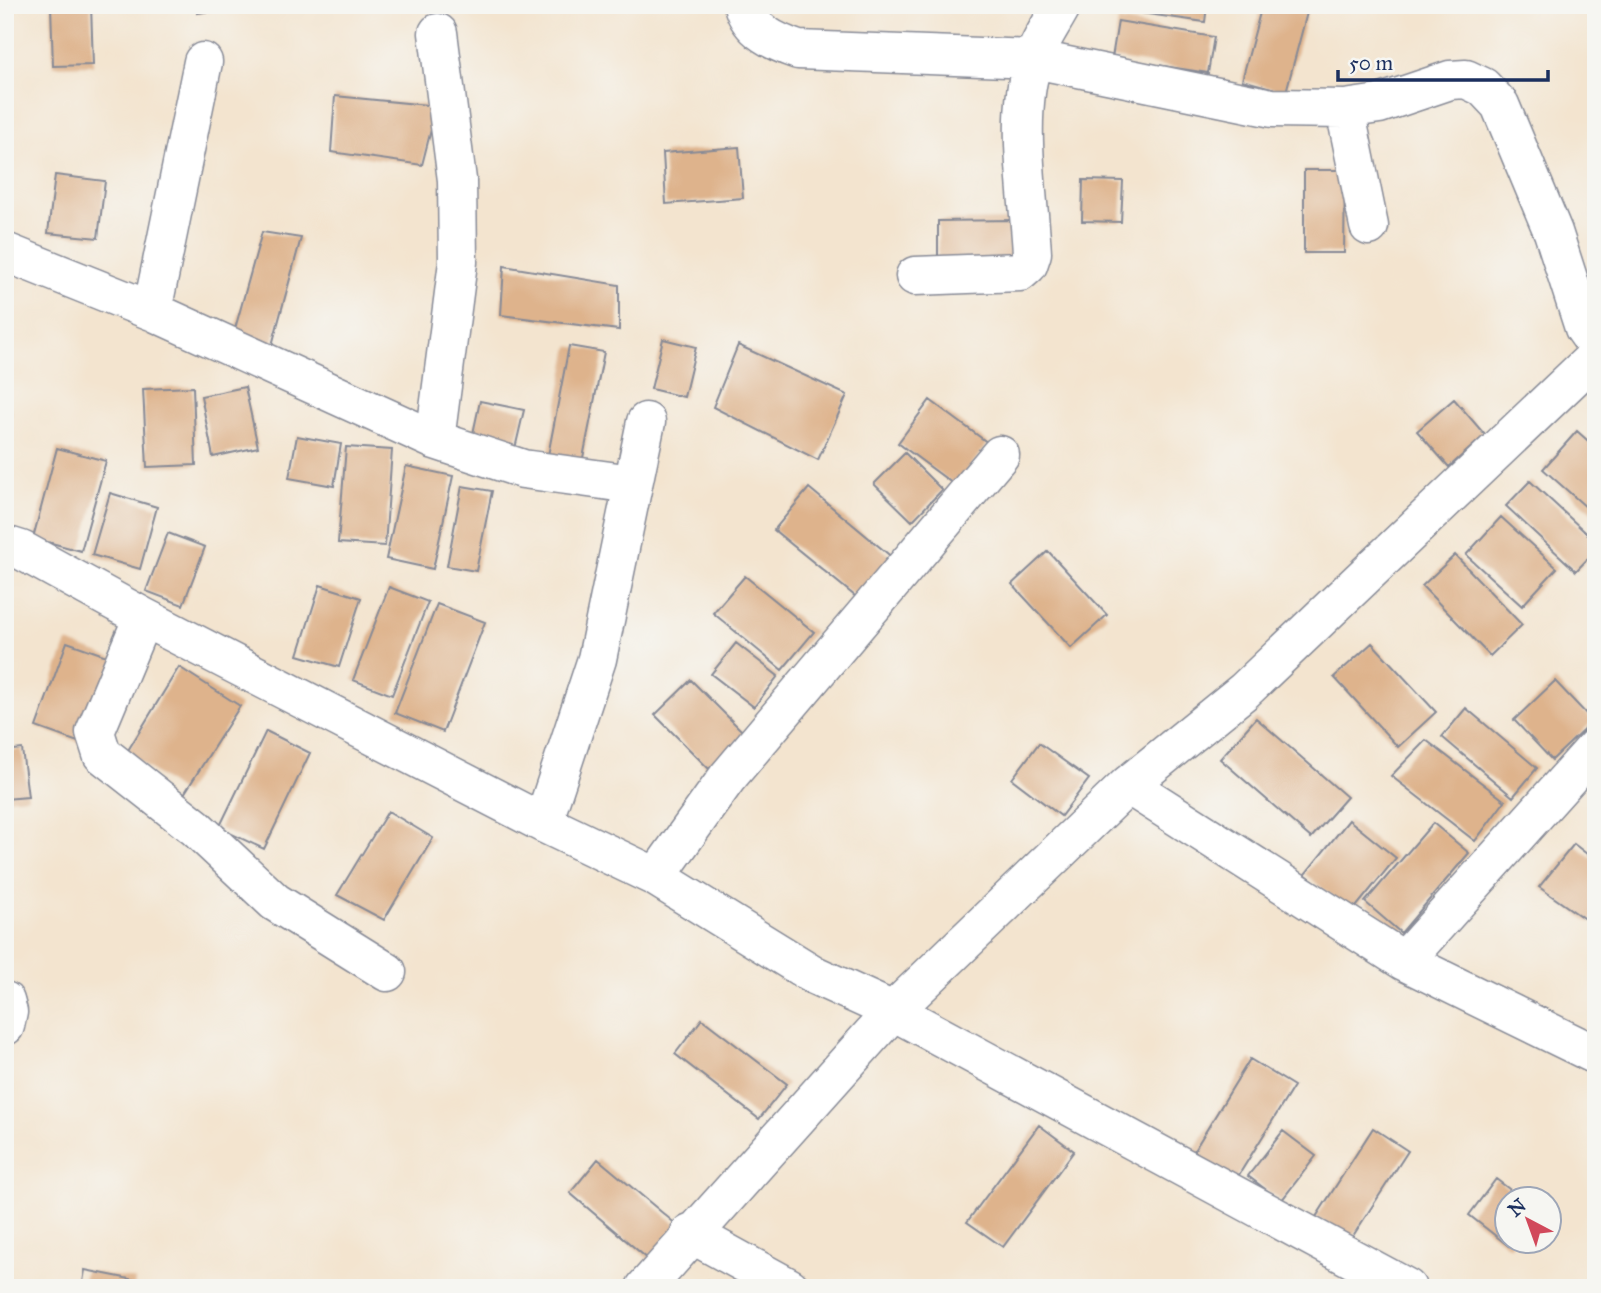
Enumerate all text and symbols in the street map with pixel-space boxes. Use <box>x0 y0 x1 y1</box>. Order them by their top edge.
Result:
scale bar <box>1338 38 1548 82</box>
text: 50 m <box>1349 50 1394 76</box>
north arrow <box>1492 1184 1562 1254</box>
text: N <box>1504 1194 1531 1222</box>

